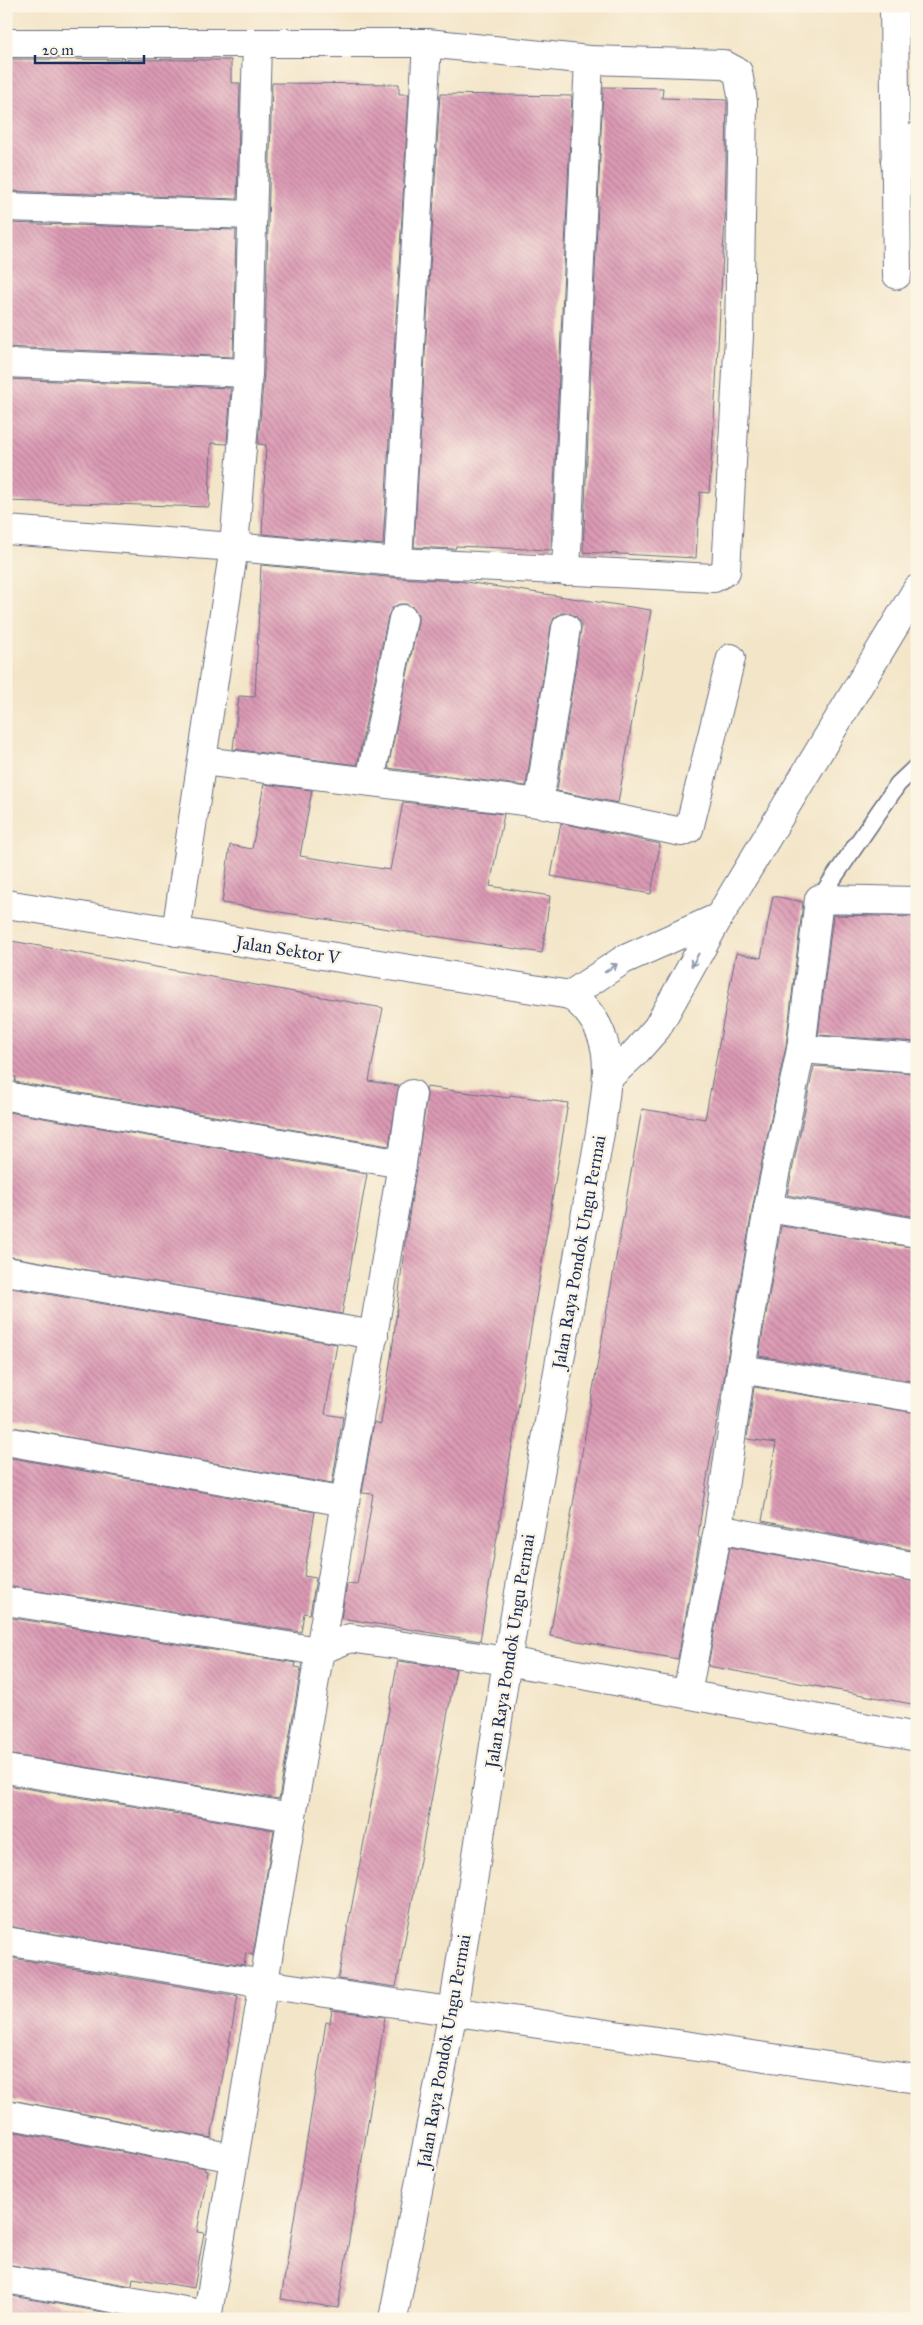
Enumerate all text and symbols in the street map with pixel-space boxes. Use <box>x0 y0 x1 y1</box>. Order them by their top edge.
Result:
scale bar <box>35 32 144 64</box>
text: 20 m <box>42 41 74 59</box>
street label: Jalan Sektor V <box>232 931 343 970</box>
one-way arrow <box>690 952 700 967</box>
one-way arrow <box>604 963 618 973</box>
street label: Jalan Raya Pondok Ungu Permai <box>547 1133 611 1373</box>
street label: Jalan Raya Pondok Ungu Permai <box>480 1532 540 1772</box>
street label: Jalan Raya Pondok Ungu Permai <box>412 1932 476 2172</box>

